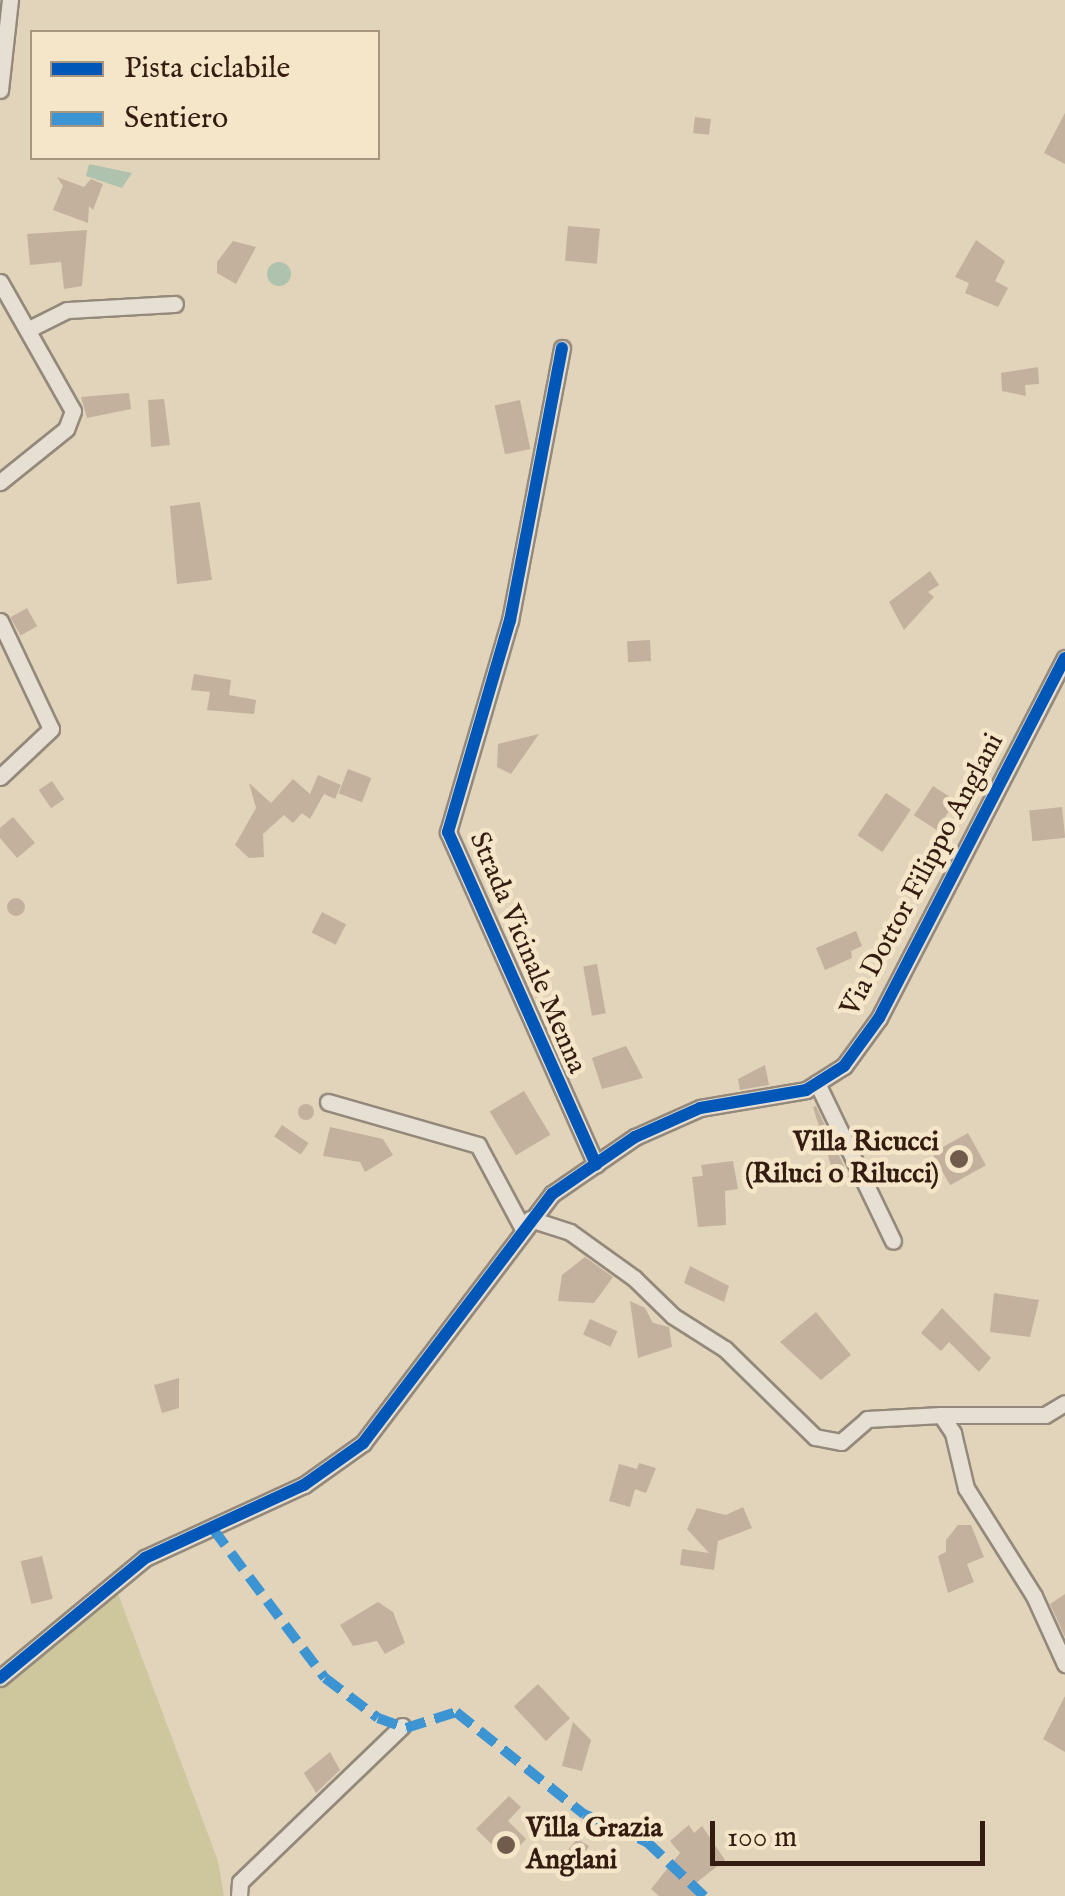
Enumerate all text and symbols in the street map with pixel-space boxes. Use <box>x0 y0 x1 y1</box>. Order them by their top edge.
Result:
legend <box>30 30 380 160</box>
text: Pista ciclabile <box>124 50 290 88</box>
text: Sentiero <box>124 100 228 138</box>
street label: Via Dottor Filippo Anglani <box>834 728 1012 1022</box>
street label: Strada Vicinale Menna <box>461 827 593 1079</box>
place label: Villa Ricucci (Riluci o Rilucci) <box>745 1126 939 1192</box>
marker: Villa Ricucci (Riluci o Rilucci) <box>948 1148 970 1170</box>
scale bar <box>715 1801 990 1863</box>
place label: Villa Grazia Anglani <box>526 1812 663 1878</box>
text: 100 m <box>727 1819 797 1857</box>
marker: Villa Grazia Anglani <box>495 1834 517 1856</box>

